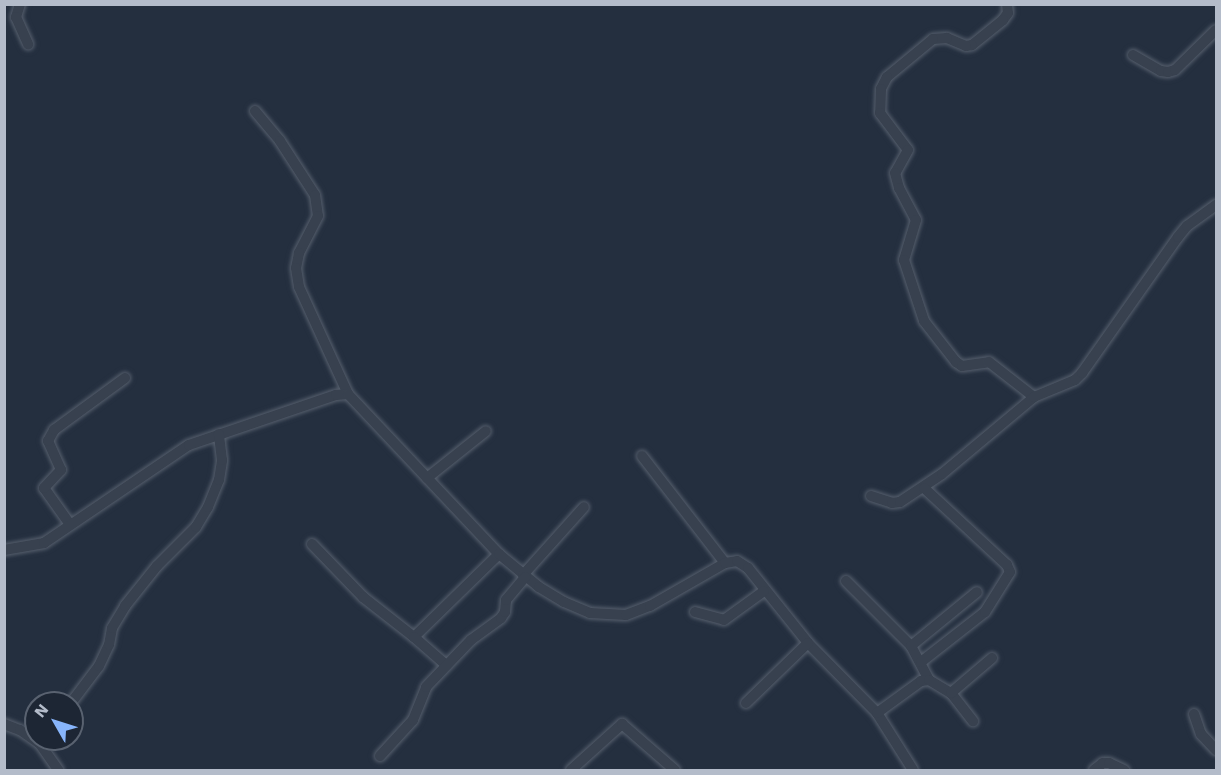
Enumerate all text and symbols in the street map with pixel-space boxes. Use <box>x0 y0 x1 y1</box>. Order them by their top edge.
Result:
north arrow <box>24 691 84 751</box>
text: N <box>30 700 52 721</box>

